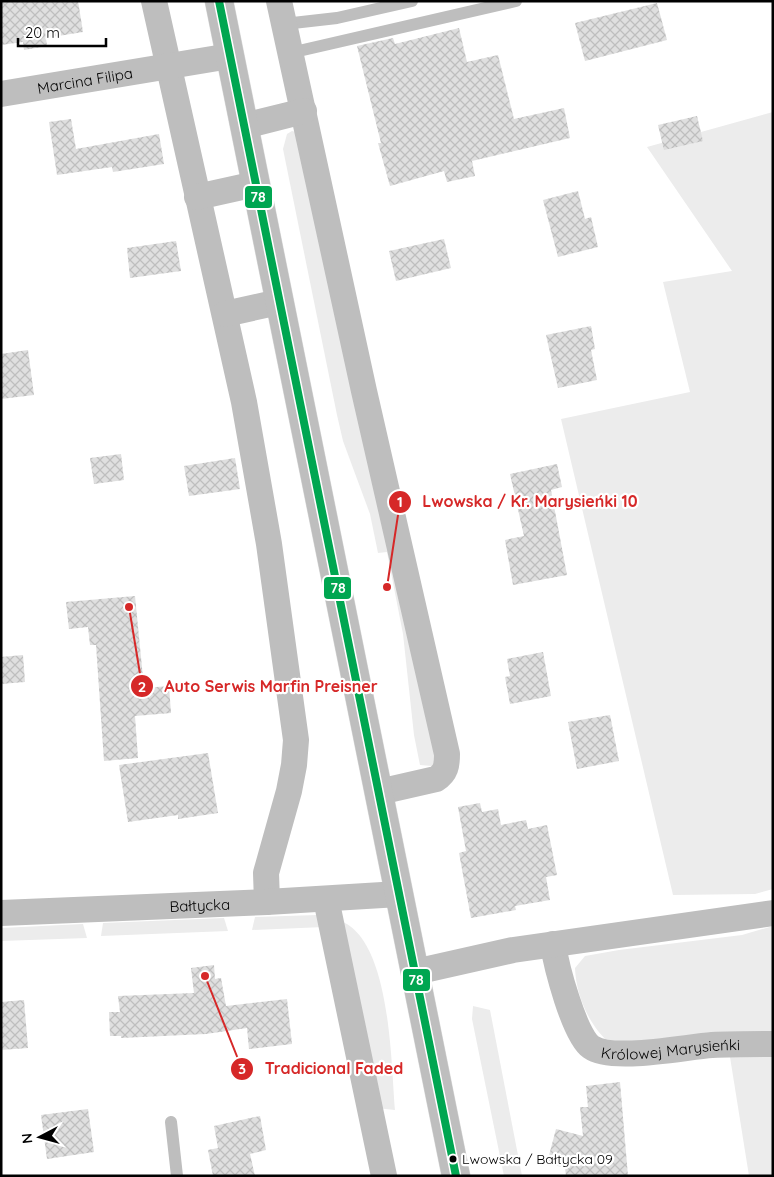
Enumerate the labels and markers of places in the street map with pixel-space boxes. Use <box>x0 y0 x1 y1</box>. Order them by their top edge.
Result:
callout: Lwowska / Kr. Marysieńki 10 <box>387 486 647 517</box>
callout: Auto Serwis Marfin Preisner <box>129 671 387 702</box>
callout: Tradicional Faded <box>230 1053 413 1084</box>
place label: Lwowska / Bałtycka 09 <box>462 1150 613 1168</box>
marker: Lwowska / Bałtycka 09 <box>448 1154 458 1164</box>

